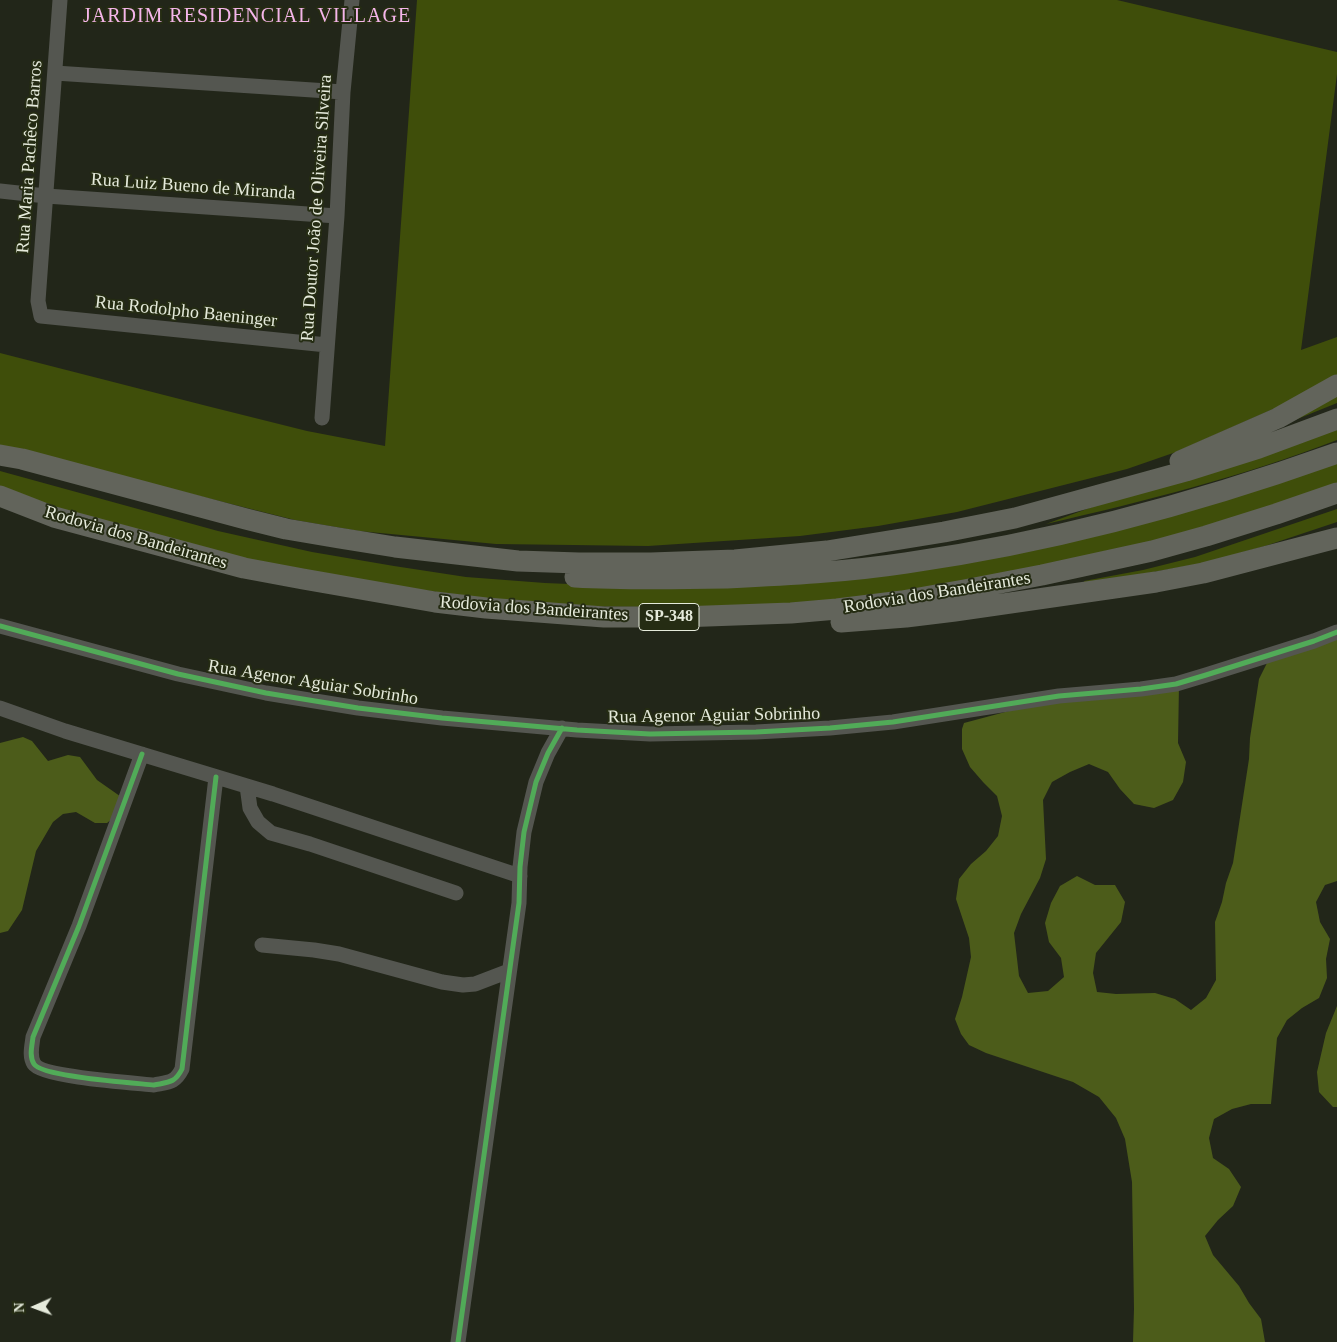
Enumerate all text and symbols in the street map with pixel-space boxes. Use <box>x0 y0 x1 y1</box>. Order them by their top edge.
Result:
district label: JARDIM RESIDENCIAL VILLAGE <box>80 5 414 29</box>
street label: Rua Maria Pachêco Barros <box>12 60 48 254</box>
street label: Rua Doutor João de Oliveira Silveira <box>297 74 337 342</box>
street label: Rua Luiz Bueno de Miranda <box>90 169 296 205</box>
street label: Rua Rodolpho Baeninger <box>94 292 278 332</box>
street label: Rodovia dos Bandeirantes <box>42 502 230 574</box>
street label: Rodovia dos Bandeirantes <box>842 568 1032 618</box>
street label: Rodovia dos Bandeirantes <box>439 592 629 626</box>
road number: SP-348 <box>639 604 699 630</box>
street label: Rua Agenor Aguiar Sobrinho <box>206 656 420 710</box>
street label: Rua Agenor Aguiar Sobrinho <box>608 703 820 729</box>
north arrow <box>10 1282 60 1332</box>
text: N <box>12 1302 27 1313</box>

